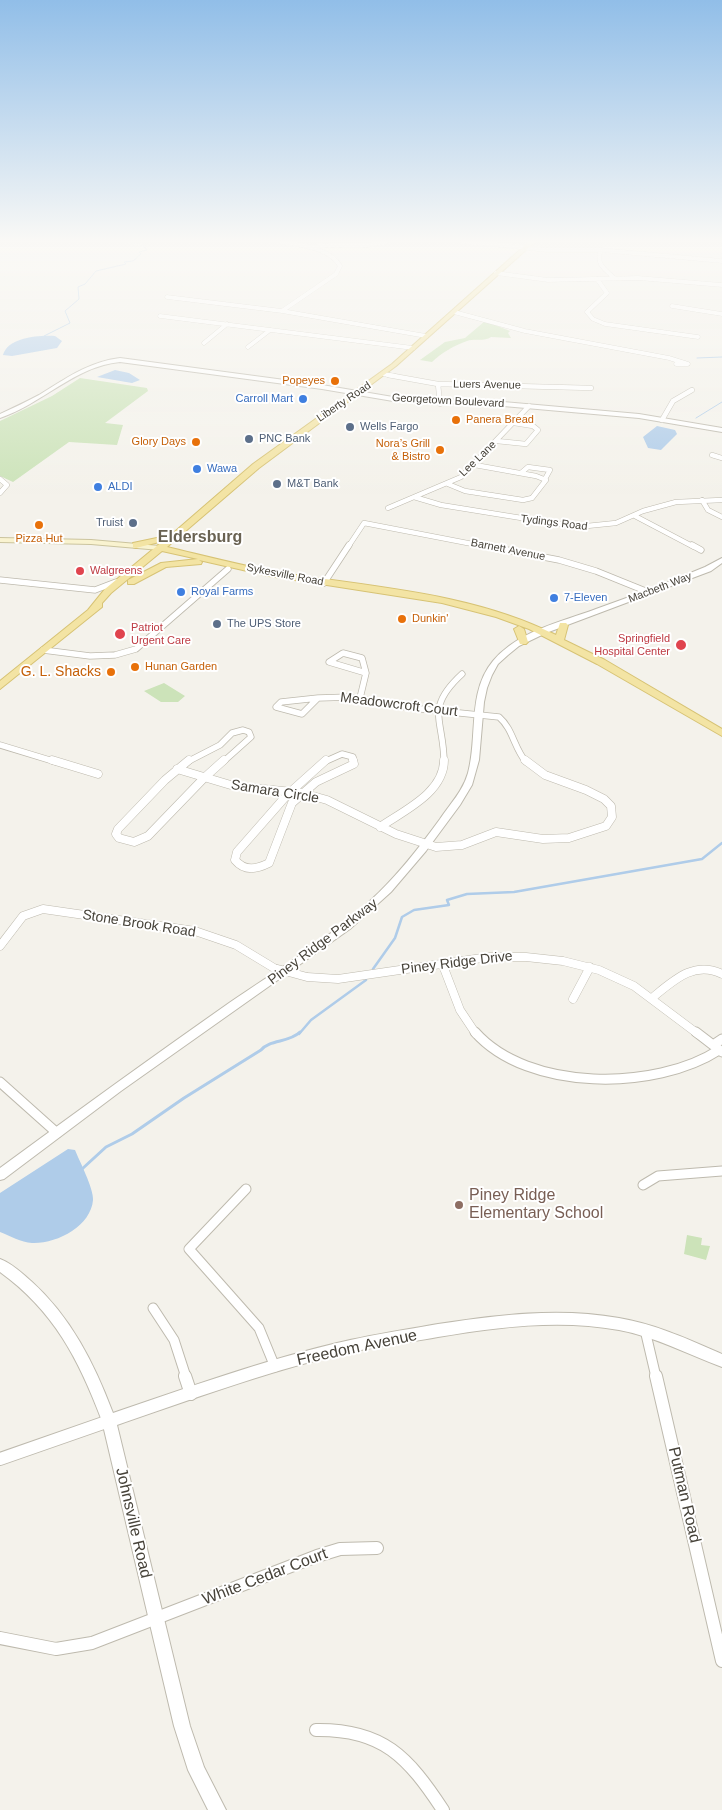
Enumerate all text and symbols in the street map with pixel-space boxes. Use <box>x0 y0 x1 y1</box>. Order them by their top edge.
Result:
place label: Popeyes <box>282 374 325 388</box>
marker: Popeyes <box>329 375 341 387</box>
street label: Luers Avenue <box>453 378 521 392</box>
street label: Liberty Road <box>314 379 374 425</box>
street label: Georgetown Boulevard <box>391 391 505 411</box>
place label: Carroll Mart <box>236 392 293 406</box>
marker: Carroll Mart <box>297 393 309 405</box>
place label: Panera Bread <box>466 413 534 427</box>
marker: Panera Bread <box>450 414 462 426</box>
place label: Wells Fargo <box>360 420 418 434</box>
marker: Wells Fargo <box>344 421 356 433</box>
place label: PNC Bank <box>259 432 310 446</box>
marker: PNC Bank <box>243 433 255 445</box>
place label: Glory Days <box>132 435 186 449</box>
marker: Glory Days <box>190 436 202 448</box>
place label: Nora’s Grill & Bistro <box>376 437 430 463</box>
street label: Lee Lane <box>457 438 499 480</box>
marker: Nora’s Grill & Bistro <box>434 444 446 456</box>
place label: Wawa <box>207 462 237 476</box>
marker: Wawa <box>191 463 203 475</box>
place label: M&T Bank <box>287 477 338 491</box>
marker: M&T Bank <box>271 478 283 490</box>
place label: ALDI <box>108 480 132 494</box>
marker: ALDI <box>92 481 104 493</box>
street label: Tydings Road <box>520 512 588 534</box>
place label: Truist <box>96 516 123 530</box>
marker: Truist <box>127 517 139 529</box>
marker: Pizza Hut <box>33 519 45 531</box>
district label: Eldersburg <box>158 528 242 548</box>
place label: Pizza Hut <box>15 532 63 546</box>
street label: Barnett Avenue <box>470 536 546 564</box>
street label: Sykesville Road <box>245 561 325 589</box>
place label: Walgreens <box>90 564 142 578</box>
marker: Walgreens <box>74 565 86 577</box>
street label: Macbeth Way <box>626 570 694 606</box>
place label: Royal Farms <box>191 585 253 599</box>
marker: Royal Farms <box>175 586 187 598</box>
place label: 7-Eleven <box>564 591 607 605</box>
marker: 7-Eleven <box>548 592 560 604</box>
place label: Dunkin' <box>412 612 448 626</box>
marker: Dunkin' <box>396 613 408 625</box>
place label: The UPS Store <box>227 617 301 631</box>
marker: The UPS Store <box>211 618 223 630</box>
place label: Patriot Urgent Care <box>131 621 191 647</box>
marker: Patriot Urgent Care <box>113 627 127 641</box>
place label: Springfield Hospital Center <box>594 632 670 658</box>
marker: Springfield Hospital Center <box>674 638 688 652</box>
place label: Hunan Garden <box>145 660 217 674</box>
marker: Hunan Garden <box>129 661 141 673</box>
place label: G. L. Shacks <box>21 664 101 680</box>
marker: G. L. Shacks <box>105 666 117 678</box>
street label: Meadowcroft Court <box>339 689 459 721</box>
street label: Samara Circle <box>230 777 320 807</box>
street label: Piney Ridge Parkway <box>265 895 381 989</box>
street label: Stone Brook Road <box>81 907 197 941</box>
street label: Piney Ridge Drive <box>400 948 514 978</box>
place label: Piney Ridge Elementary School <box>469 1186 603 1224</box>
marker: Piney Ridge Elementary School <box>453 1199 465 1211</box>
street label: Freedom Avenue <box>295 1326 419 1370</box>
street label: Putman Road <box>664 1445 704 1545</box>
street label: Johnsville Road <box>111 1466 155 1580</box>
street label: White Cedar Court <box>200 1544 330 1610</box>

